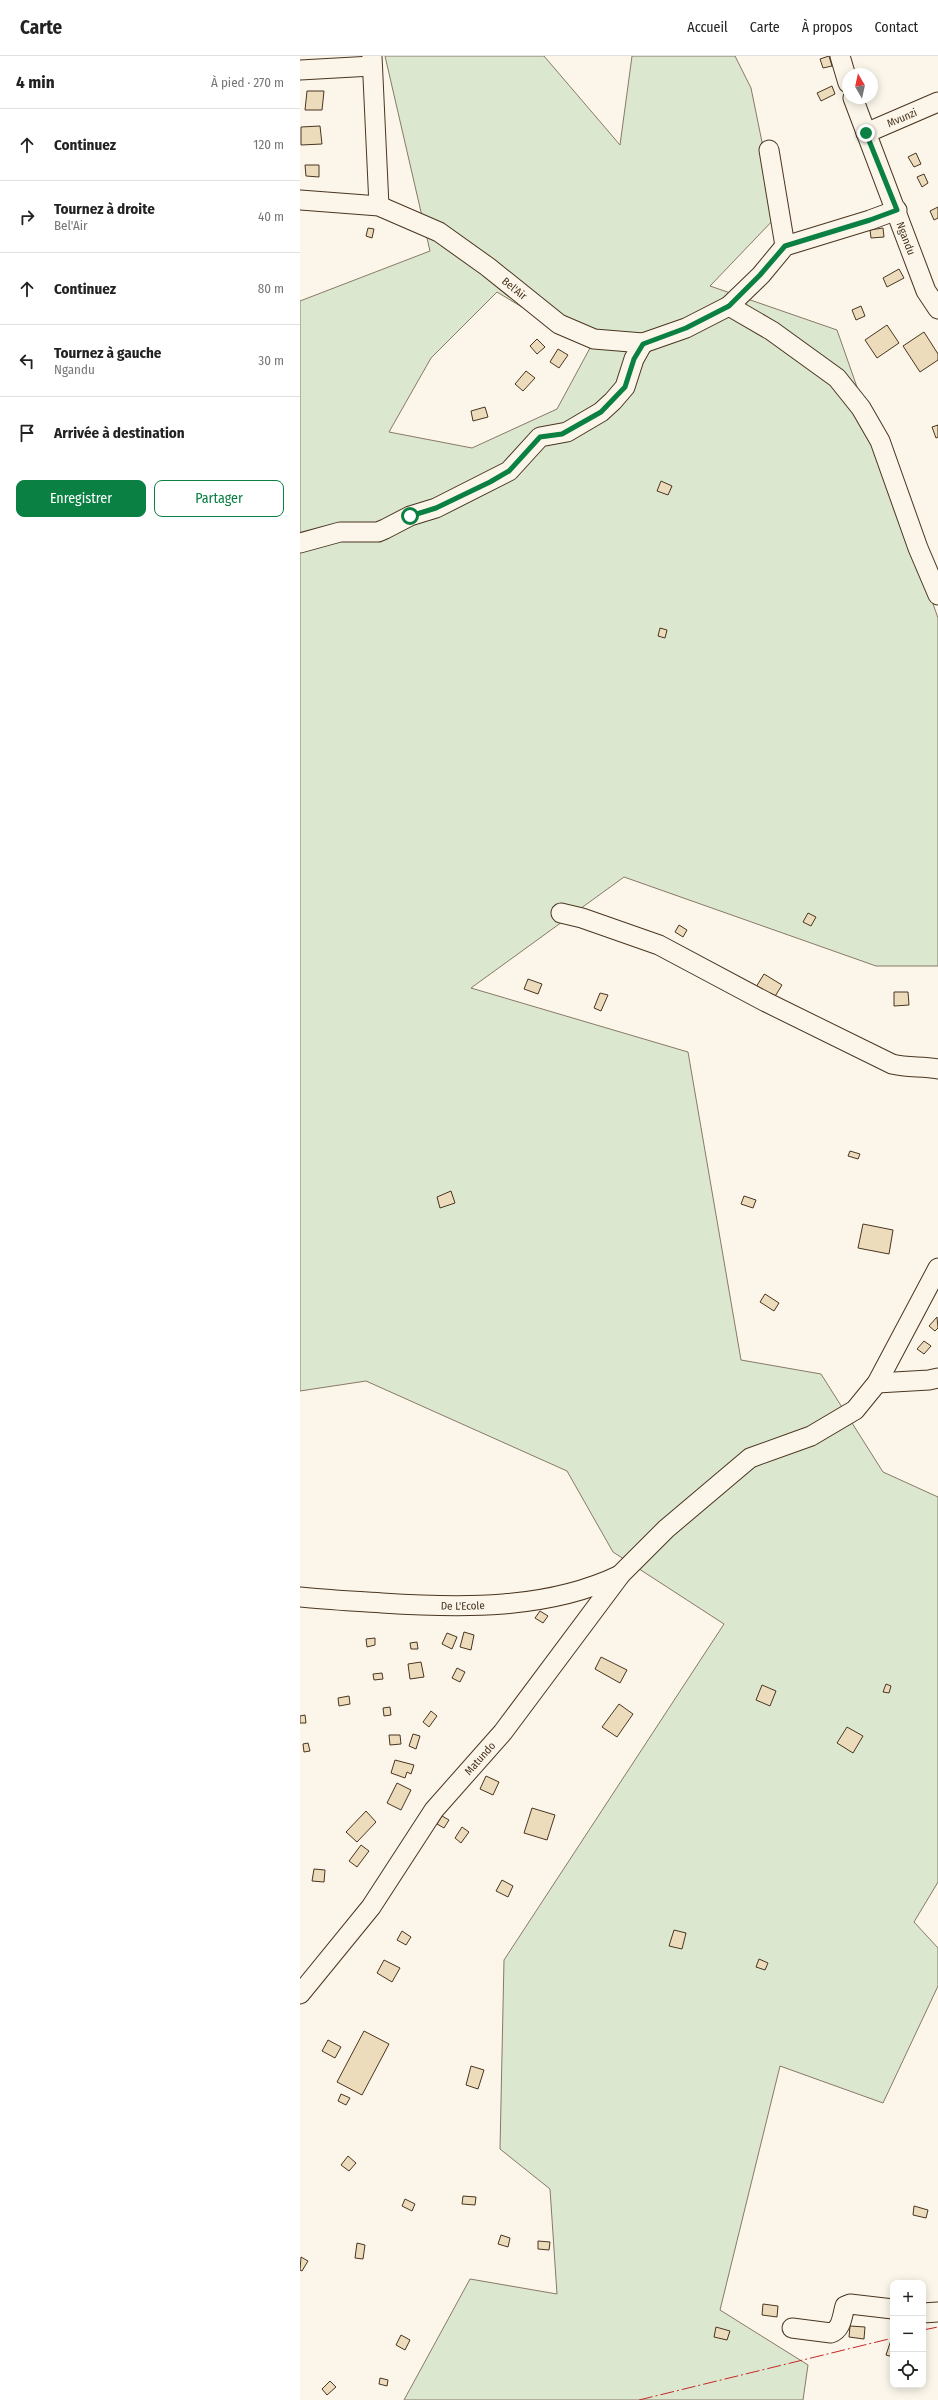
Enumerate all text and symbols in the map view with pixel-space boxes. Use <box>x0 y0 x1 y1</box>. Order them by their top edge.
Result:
text: Carte <box>20 16 62 39</box>
text: Accueil <box>687 19 728 36</box>
text: Carte <box>750 19 780 36</box>
text: À propos <box>802 19 853 36</box>
text: Contact <box>875 19 918 36</box>
north arrow <box>842 68 878 104</box>
text: 4 min <box>16 72 55 93</box>
text: À pied · 270 m <box>211 75 284 90</box>
street label: Mvunzi <box>885 106 919 130</box>
route end <box>857 124 875 142</box>
icon: ahead <box>16 134 38 156</box>
text: Continuez <box>54 136 116 154</box>
text: 120 m <box>253 137 284 152</box>
text: Tournez à droite <box>54 200 155 218</box>
icon: right <box>16 206 38 228</box>
text: 40 m <box>258 209 284 224</box>
text: Bel'Air <box>54 218 88 233</box>
street label: Ngandu <box>893 220 918 257</box>
street label: Bel'Air <box>499 275 530 303</box>
icon: ahead <box>16 278 38 300</box>
text: Continuez <box>54 280 116 298</box>
text: 80 m <box>258 281 284 296</box>
text: Tournez à gauche <box>54 344 161 362</box>
icon: left <box>16 350 38 372</box>
text: 30 m <box>258 353 284 368</box>
text: Ngandu <box>54 362 95 377</box>
icon: arrive <box>16 422 38 444</box>
text: Arrivée à destination <box>54 424 185 442</box>
button: Enregistrer <box>16 480 146 517</box>
button: Partager <box>154 480 284 517</box>
route start <box>401 507 419 525</box>
street label: De L'Ecole <box>441 1599 485 1613</box>
street label: Matundo <box>462 1739 498 1778</box>
map controls <box>890 2280 926 2388</box>
button: + <box>890 2280 926 2316</box>
button: − <box>890 2316 926 2352</box>
button: locate <box>890 2352 926 2388</box>

